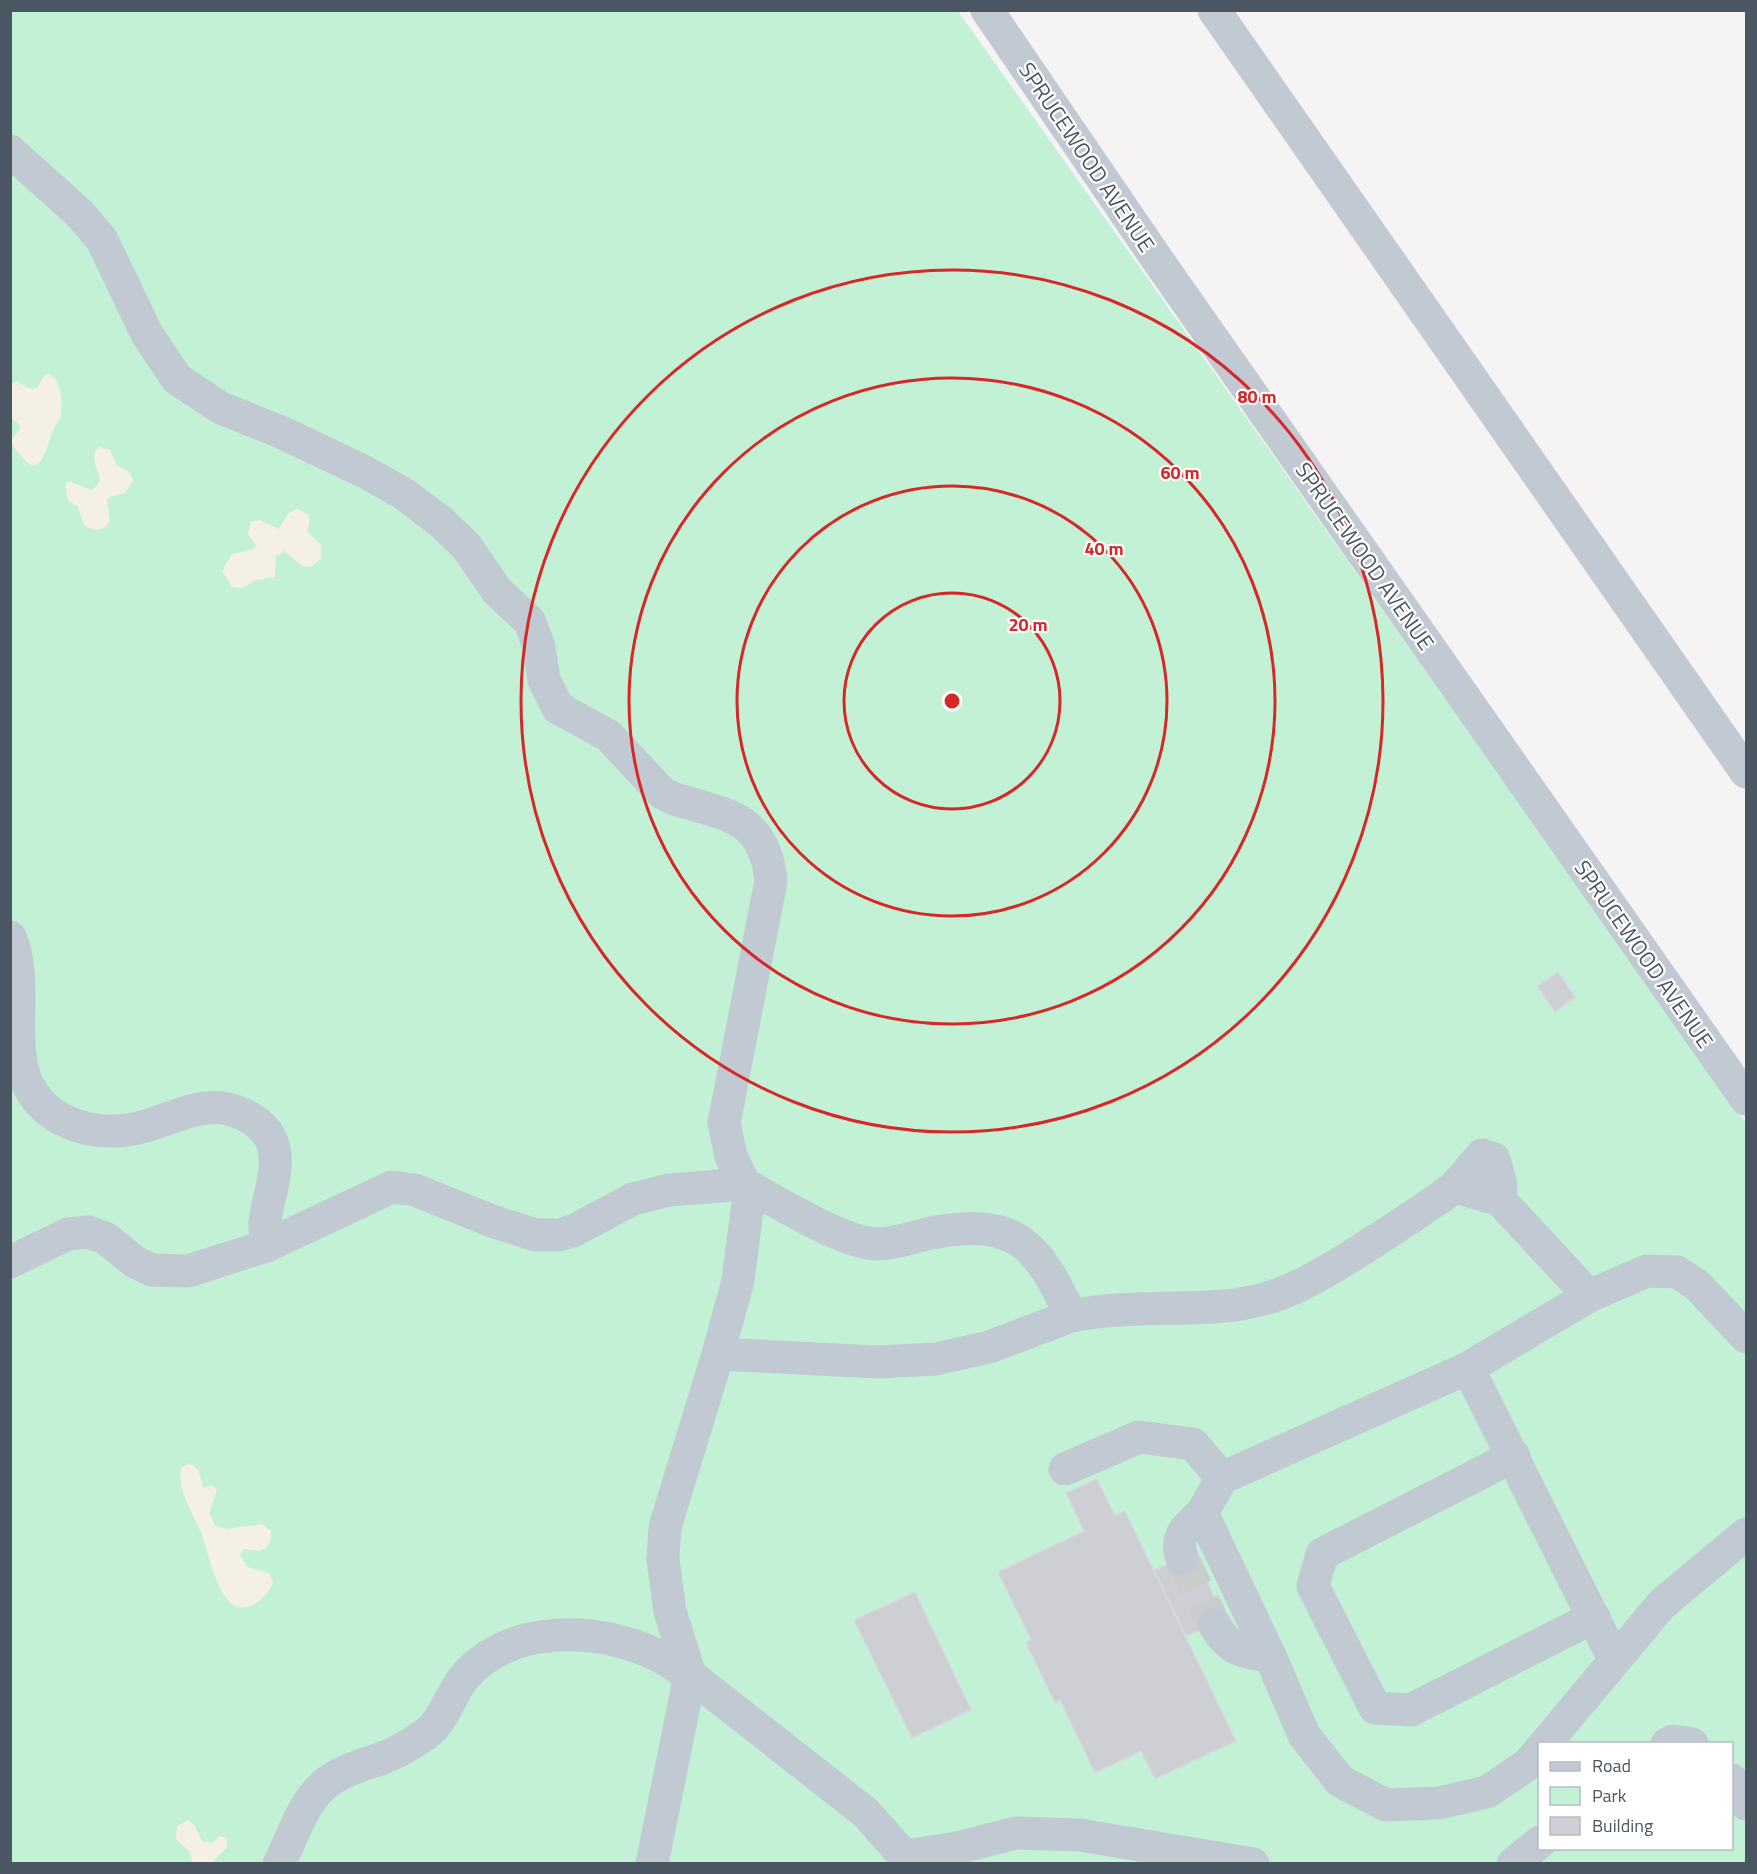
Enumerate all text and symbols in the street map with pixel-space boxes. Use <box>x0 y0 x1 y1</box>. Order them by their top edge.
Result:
street label: SPRUCEWOOD AVENUE <box>1011 55 1163 259</box>
text: 80 m <box>1237 383 1277 410</box>
street label: SPRUCEWOOD AVENUE <box>1287 455 1443 657</box>
text: 60 m <box>1160 459 1200 486</box>
text: 40 m <box>1084 535 1124 562</box>
text: 20 m <box>1008 611 1048 638</box>
centre of rings <box>942 691 962 711</box>
street label: SPRUCEWOOD AVENUE <box>1566 853 1722 1055</box>
legend <box>1538 1742 1733 1850</box>
text: Road <box>1592 1752 1631 1779</box>
text: Park <box>1592 1782 1627 1809</box>
text: Building <box>1592 1812 1653 1839</box>

